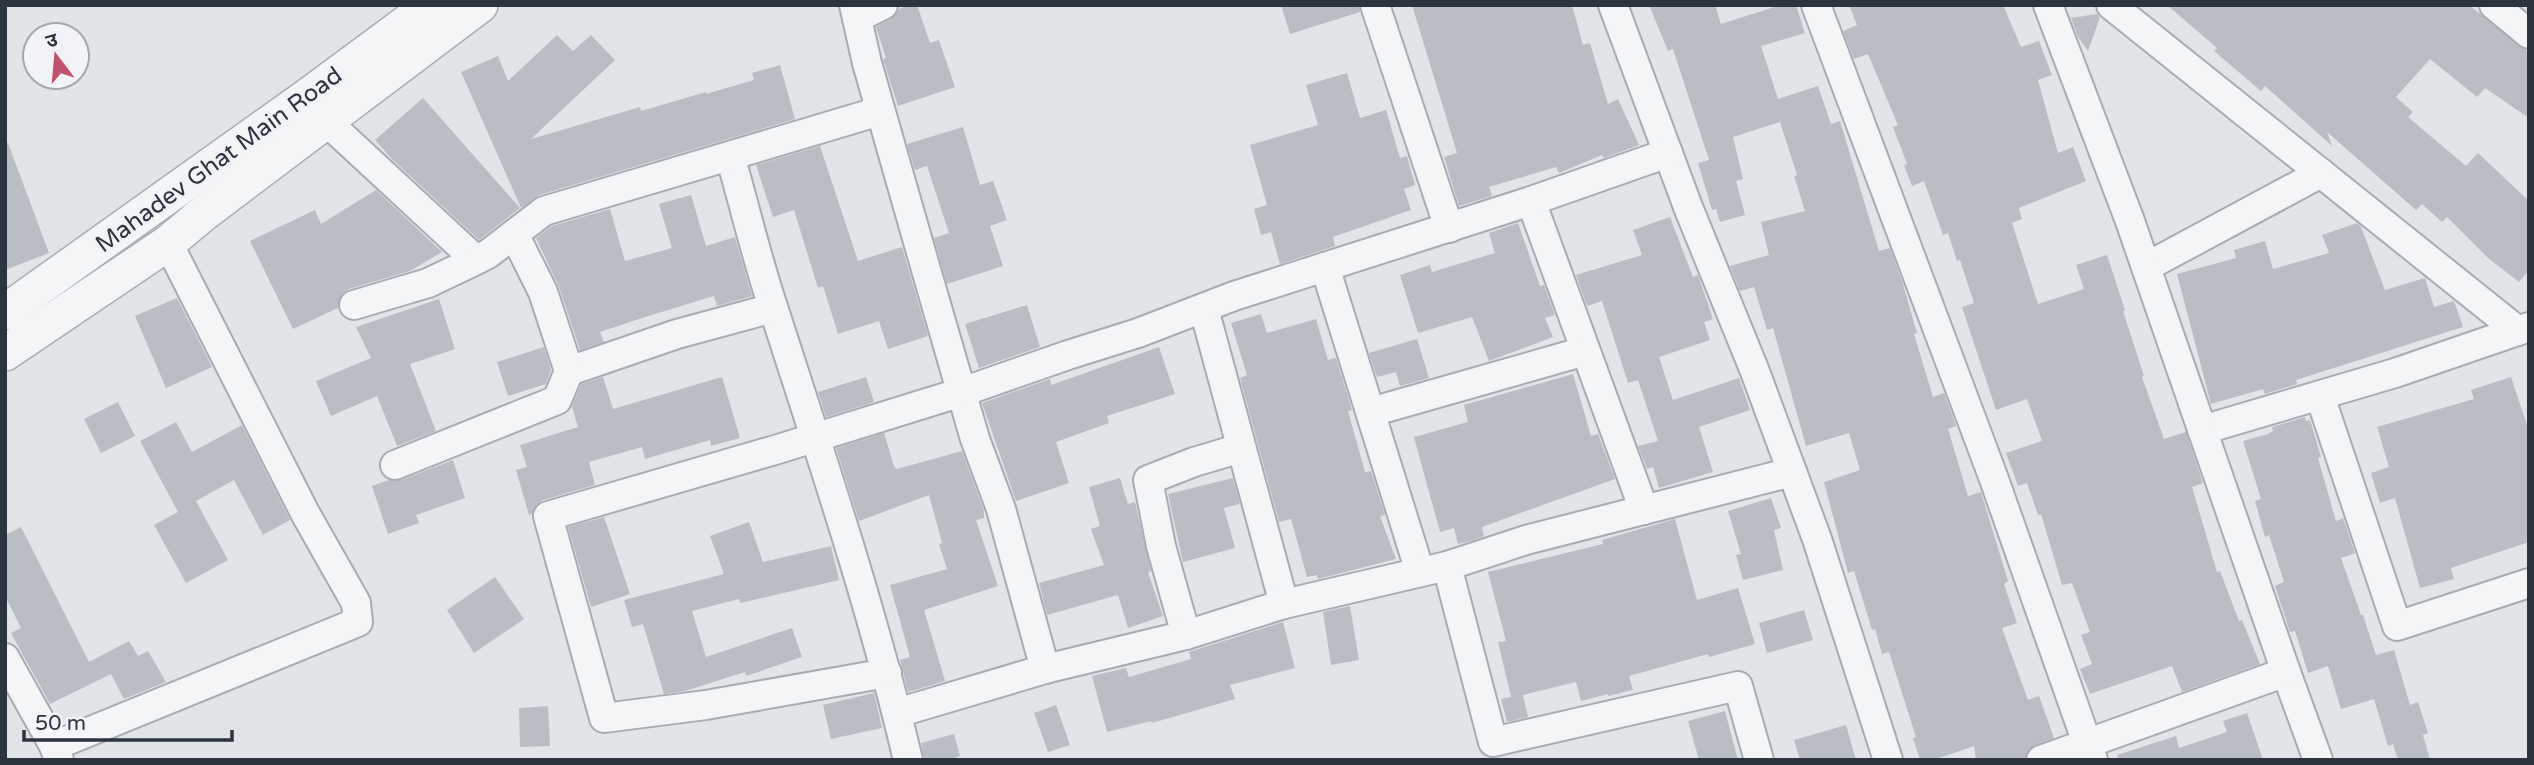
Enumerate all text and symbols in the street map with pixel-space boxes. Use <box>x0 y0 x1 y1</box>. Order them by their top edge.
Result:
north arrow <box>21 21 91 91</box>
text: उ <box>43 28 61 53</box>
street label: Mahadev Ghat Main Road <box>90 61 348 259</box>
scale bar <box>24 698 233 742</box>
text: 50 m <box>35 711 86 736</box>

